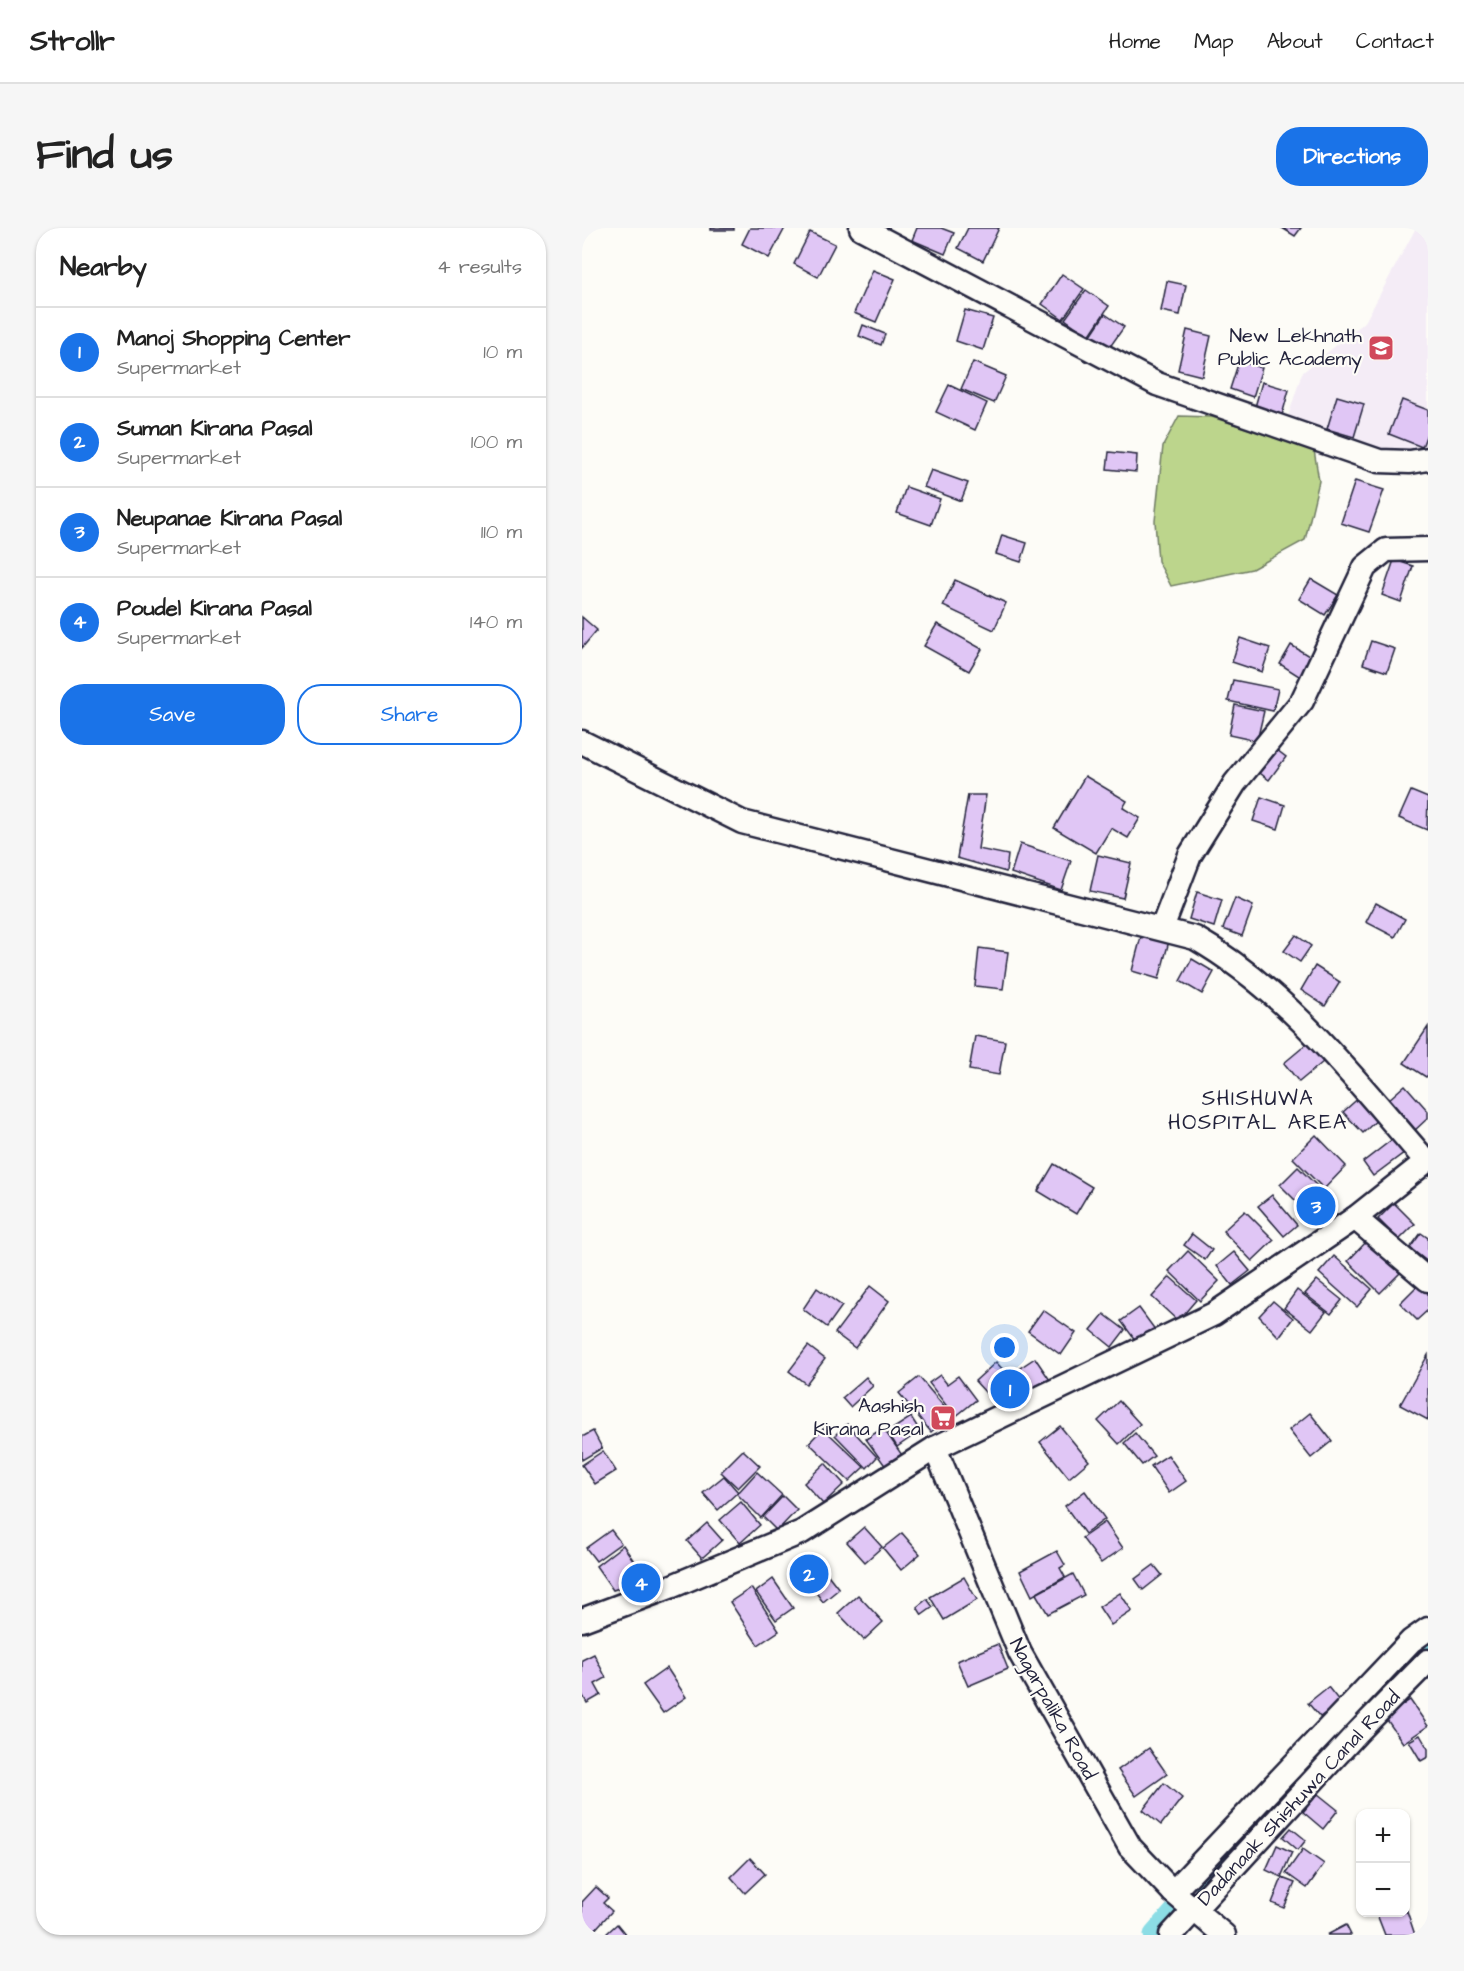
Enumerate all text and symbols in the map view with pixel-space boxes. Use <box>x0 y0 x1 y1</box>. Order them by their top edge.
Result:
text: Strollr <box>30 22 115 61</box>
text: Home <box>1109 27 1161 56</box>
text: Map <box>1194 27 1234 56</box>
text: About <box>1267 27 1323 56</box>
text: Contact <box>1356 27 1434 56</box>
text: Find us <box>36 127 173 185</box>
button: Directions <box>1276 127 1428 186</box>
text: Nearby <box>60 249 147 285</box>
text: 4 results <box>437 253 522 281</box>
place label: New Lekhnath Public Academy <box>1218 322 1362 374</box>
text: Manoj Shopping Center <box>117 323 350 354</box>
school or university icon: New Lekhnath Public Academy <box>1366 333 1396 363</box>
text: 1 <box>78 338 81 366</box>
text: 10 m <box>483 338 522 366</box>
text: Supermarket <box>117 354 241 382</box>
text: Suman Kirana Pasal <box>117 413 312 444</box>
text: 2 <box>74 428 85 456</box>
text: 100 m <box>471 428 522 456</box>
text: Supermarket <box>117 444 241 472</box>
text: Neupanae Kirana Pasal <box>117 503 342 534</box>
text: 3 <box>74 518 85 546</box>
text: 110 m <box>481 518 522 546</box>
text: Supermarket <box>117 534 241 562</box>
text: Poudel Kirana Pasal <box>117 593 312 624</box>
text: 4 <box>73 608 86 636</box>
text: 140 m <box>470 608 522 636</box>
text: Supermarket <box>117 624 241 652</box>
button: Save <box>60 684 285 745</box>
button: Share <box>297 684 522 745</box>
district label: SHISHUWA HOSPITAL AREA <box>1168 1084 1348 1137</box>
pin: 3 <box>1296 1184 1336 1228</box>
your location <box>990 1333 1019 1362</box>
pin: 1 <box>990 1366 1030 1412</box>
place label: Aashish Kirana Pasal <box>813 1392 924 1443</box>
supermarket icon: Aashish Kirana Pasal <box>928 1403 958 1433</box>
pin: 2 <box>790 1552 828 1596</box>
pin: 4 <box>622 1560 660 1606</box>
street label: Nagarpalika Road <box>1002 1633 1104 1785</box>
street label: Dadanaak Shishuwa Canal Road <box>1191 1684 1407 1912</box>
map controls <box>1356 1809 1410 1917</box>
button: + <box>1356 1809 1410 1863</box>
button: − <box>1356 1863 1410 1917</box>

